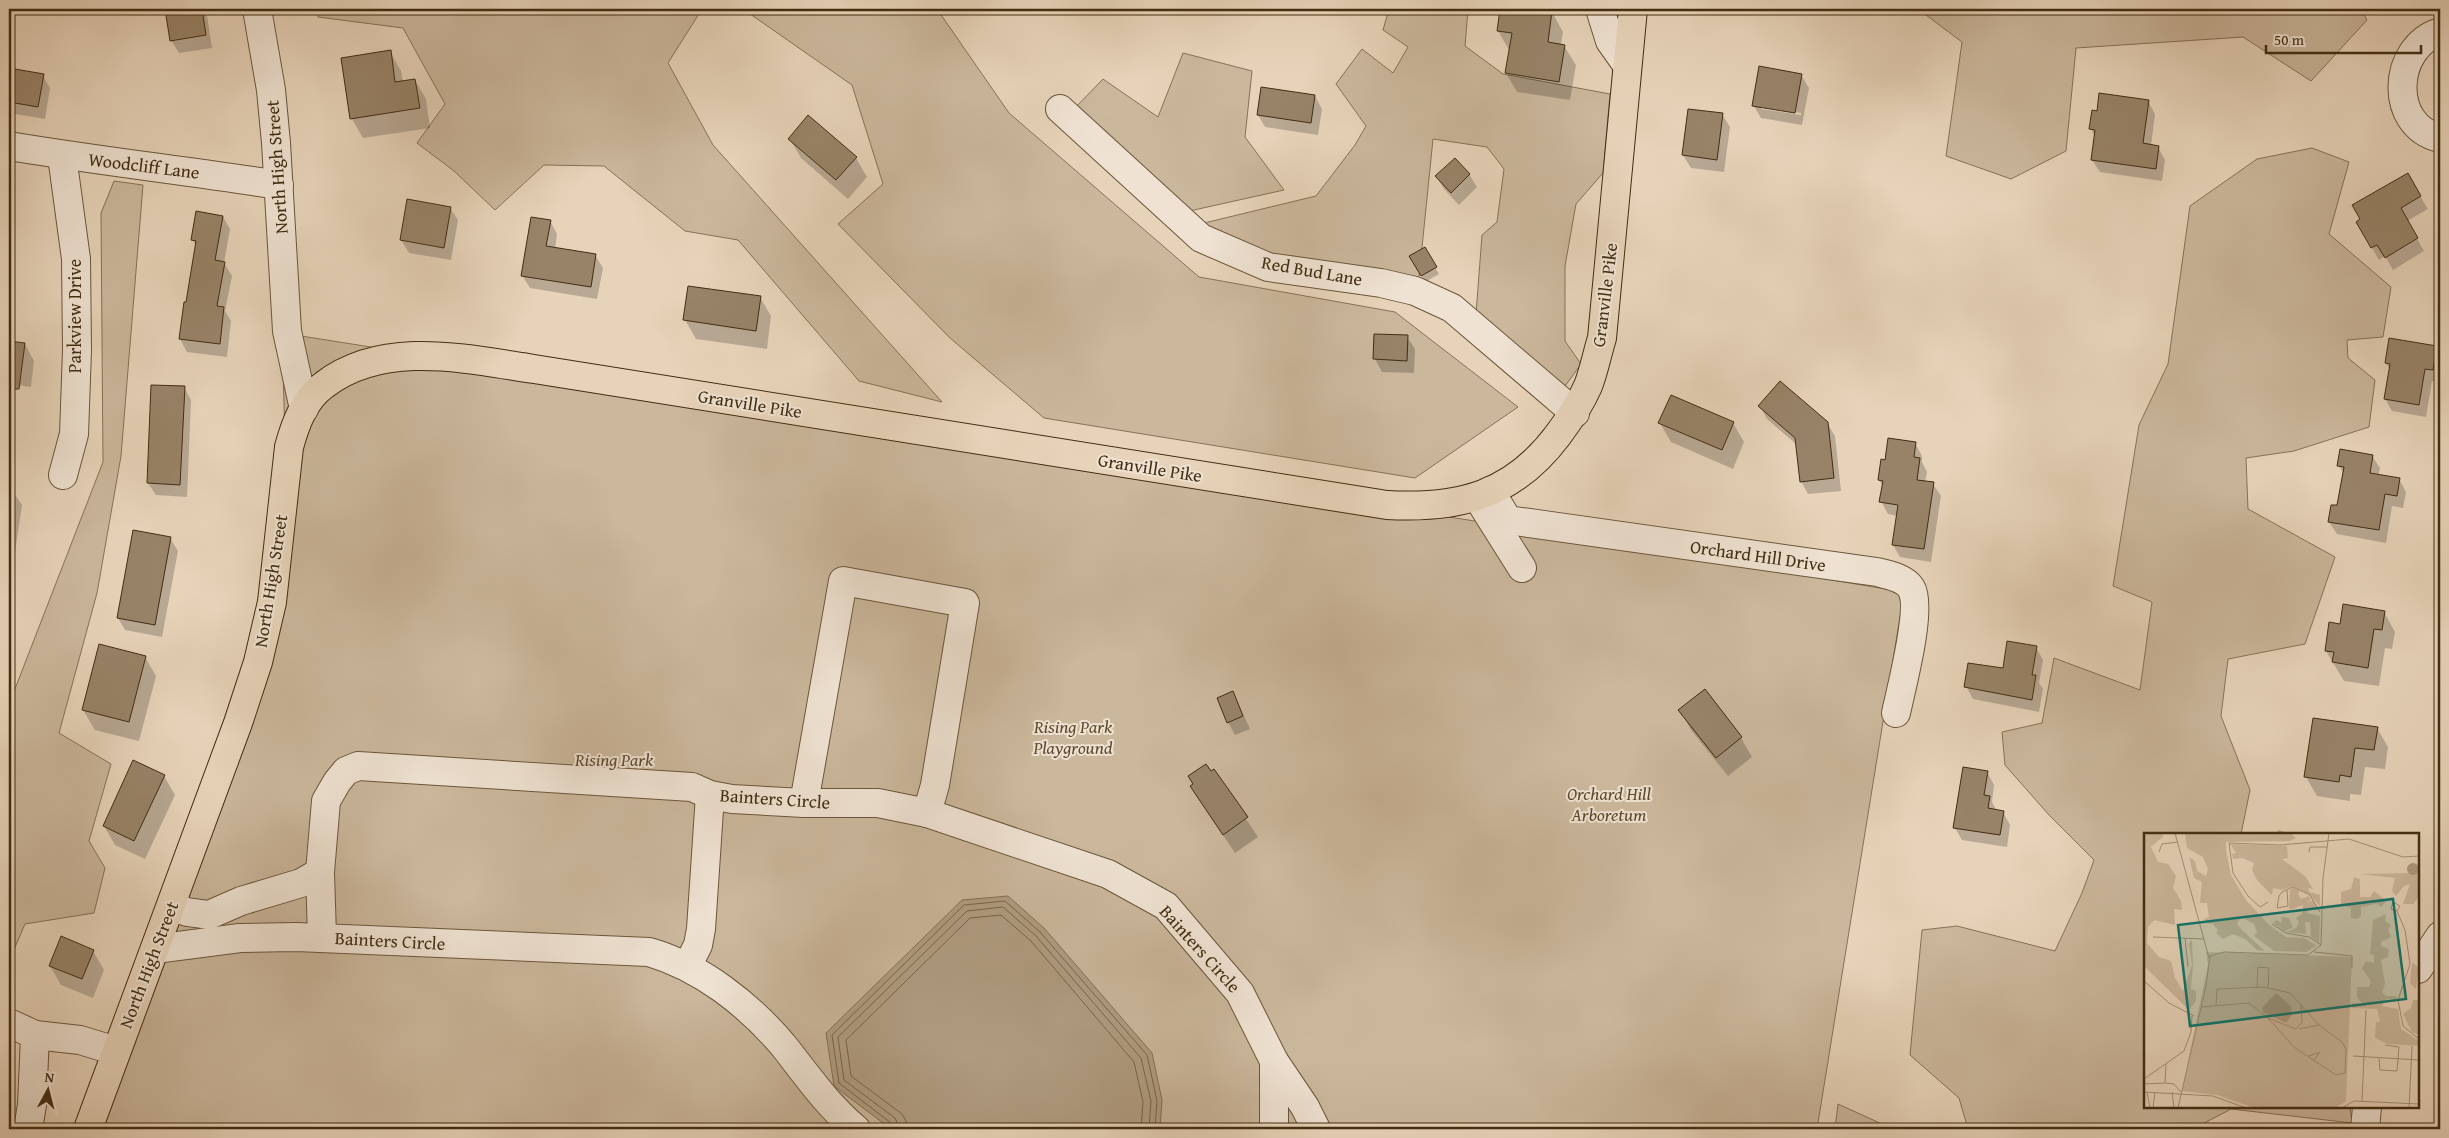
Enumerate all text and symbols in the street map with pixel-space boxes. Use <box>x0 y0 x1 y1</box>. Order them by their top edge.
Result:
scale bar <box>2266 22 2422 54</box>
text: 50 m <box>2274 29 2305 50</box>
street label: North High Street <box>258 98 295 235</box>
street label: Woodcliff Lane <box>87 145 201 186</box>
street label: Granville Pike <box>1585 241 1624 349</box>
street label: Red Bud Lane <box>1260 248 1365 293</box>
street label: Parkview Drive <box>61 259 88 373</box>
street label: Granville Pike <box>696 382 804 425</box>
street label: Granville Pike <box>1096 446 1204 489</box>
street label: North High Street <box>247 512 294 649</box>
street label: Orchard Hill Drive <box>1689 533 1828 578</box>
park label: Rising Park Playground <box>1032 713 1113 761</box>
park label: Rising Park <box>574 746 654 773</box>
park label: Orchard Hill Arboretum <box>1567 780 1652 828</box>
street label: Bainters Circle <box>719 781 831 816</box>
inset map <box>2144 833 2419 1108</box>
street label: North High Street <box>112 897 185 1032</box>
street label: Bainters Circle <box>1153 899 1247 999</box>
street label: Bainters Circle <box>334 924 446 957</box>
north arrow <box>22 1066 72 1116</box>
text: N <box>44 1067 56 1088</box>

